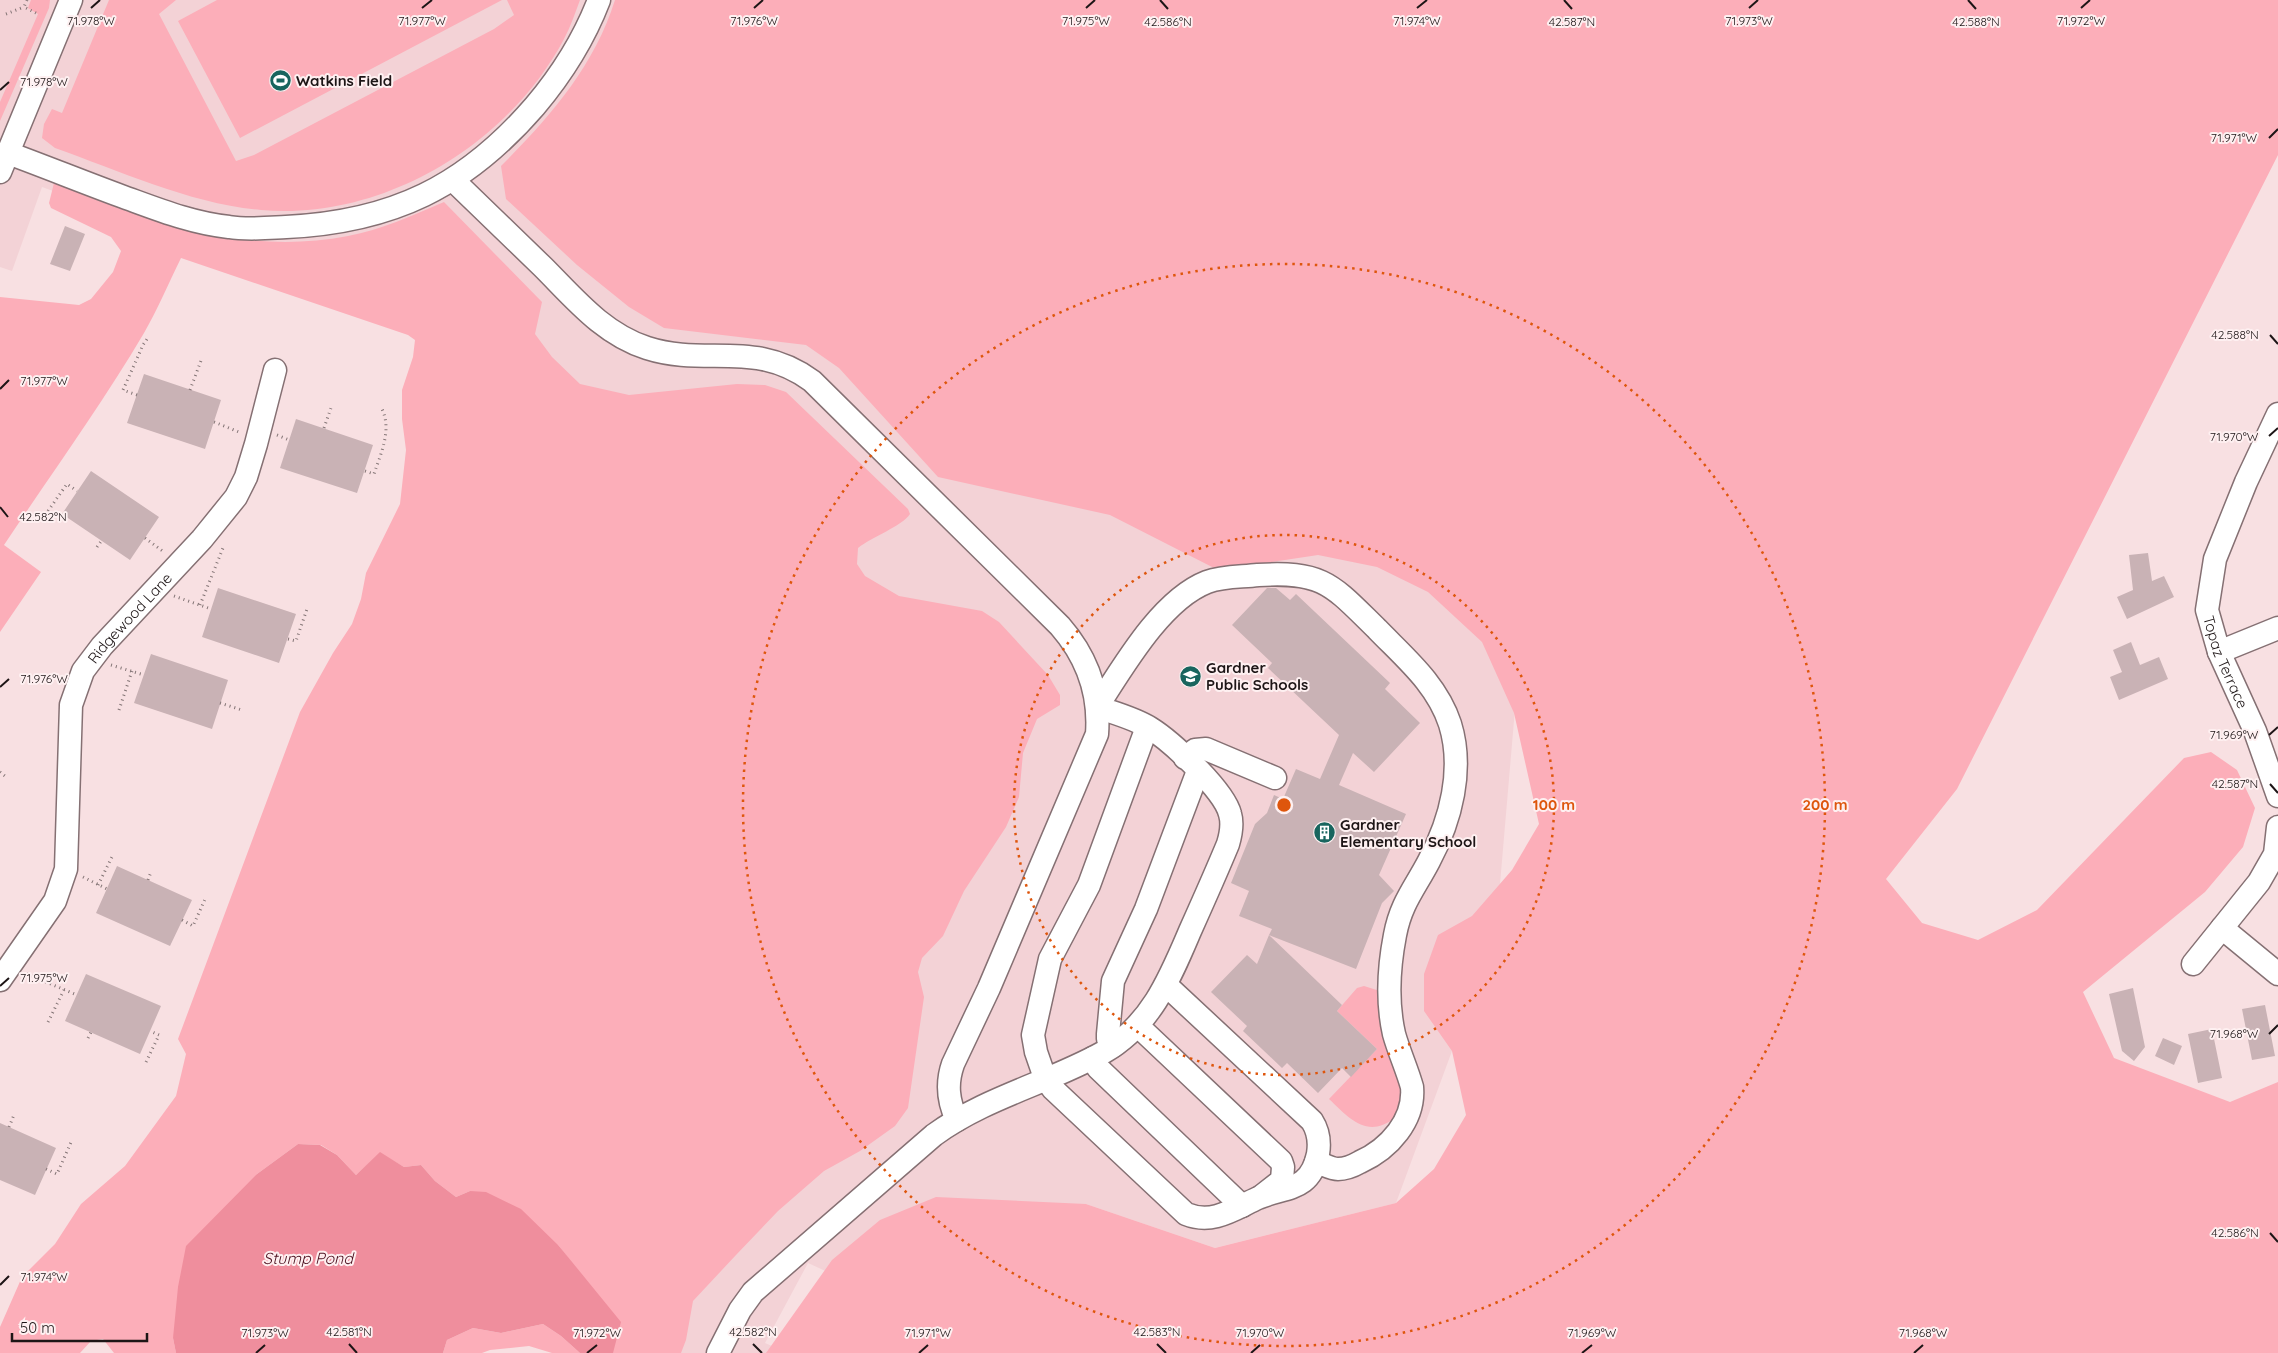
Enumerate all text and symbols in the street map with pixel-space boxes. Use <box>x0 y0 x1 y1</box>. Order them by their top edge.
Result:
text: 71.978°W <box>67 13 115 28</box>
text: 71.977°W <box>398 13 446 28</box>
text: 71.976°W <box>730 13 778 28</box>
text: 71.975°W <box>1062 13 1110 28</box>
text: 71.974°W <box>1393 13 1441 28</box>
text: 71.973°W <box>1725 13 1773 28</box>
text: 71.972°W <box>2057 13 2105 28</box>
text: 42.586°N <box>1144 14 1192 29</box>
text: 42.587°N <box>1549 14 1595 29</box>
text: 42.588°N <box>1952 14 2000 29</box>
sports icon: Watkins Field <box>268 68 292 92</box>
place label: Watkins Field <box>296 71 392 90</box>
text: 71.978°W <box>20 74 68 89</box>
text: 71.971°W <box>2211 130 2258 145</box>
text: 42.588°N <box>2211 327 2259 342</box>
text: 71.977°W <box>20 373 68 388</box>
text: 71.970°W <box>2210 429 2259 444</box>
text: 42.582°N <box>19 509 67 524</box>
street label: Ridgewood Lane <box>83 568 176 667</box>
street label: Topaz Terrace <box>2200 613 2253 711</box>
place label: Gardner Public Schools <box>1206 658 1308 694</box>
school or university icon: Gardner Public Schools <box>1178 664 1202 688</box>
text: 71.976°W <box>20 671 68 686</box>
text: 71.969°W <box>2210 727 2259 742</box>
text: 42.587°N <box>2212 776 2258 791</box>
text: 100 m <box>1533 795 1575 814</box>
text: 200 m <box>1803 795 1848 814</box>
centre of rings <box>1275 796 1293 814</box>
place label: Gardner Elementary School <box>1340 815 1476 851</box>
building icon: Gardner Elementary School <box>1312 821 1336 845</box>
text: 71.975°W <box>20 970 68 985</box>
text: 71.968°W <box>2210 1026 2259 1041</box>
text: 42.586°N <box>2211 1225 2259 1240</box>
water label: Stump Pond <box>263 1248 355 1268</box>
text: 71.974°W <box>20 1269 68 1284</box>
scale bar <box>12 1310 148 1342</box>
text: 50 m <box>20 1318 55 1337</box>
text: 42.581°N <box>326 1324 372 1339</box>
text: 42.582°N <box>729 1324 777 1339</box>
text: 42.583°N <box>1133 1324 1181 1339</box>
text: 71.973°W <box>241 1325 289 1340</box>
text: 71.972°W <box>573 1325 621 1340</box>
text: 71.971°W <box>905 1325 952 1340</box>
text: 71.970°W <box>1236 1325 1285 1340</box>
text: 71.969°W <box>1568 1325 1617 1340</box>
text: 71.968°W <box>1899 1325 1948 1340</box>

